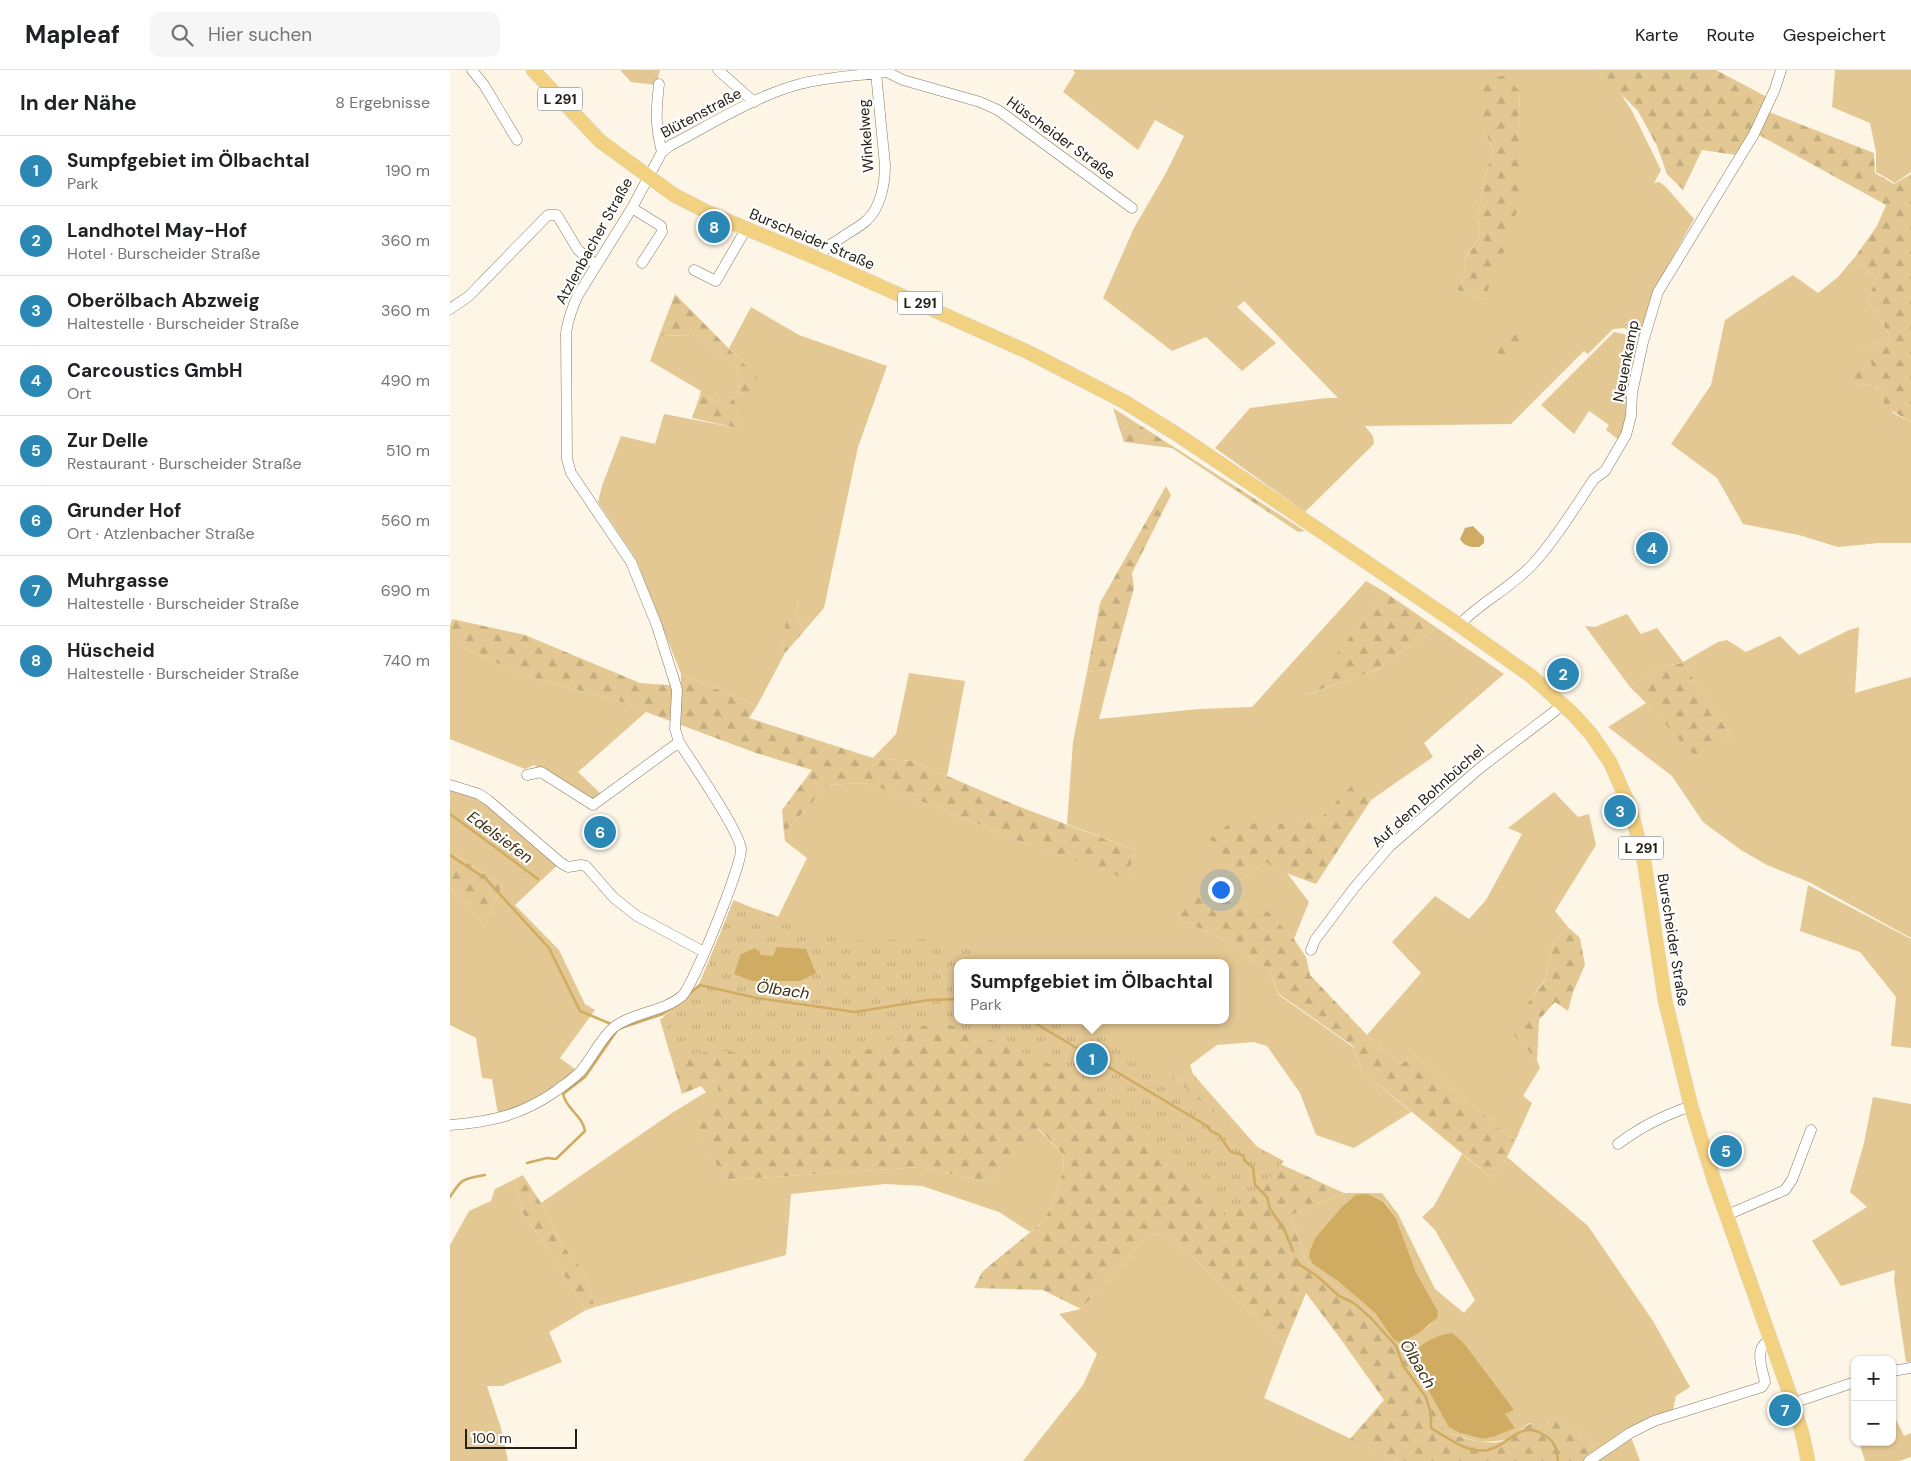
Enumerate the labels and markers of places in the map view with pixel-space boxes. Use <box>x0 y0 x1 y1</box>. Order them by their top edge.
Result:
pin: 8 <box>698 208 730 246</box>
pin: 4 <box>1636 529 1668 567</box>
pin: 2 <box>1547 655 1579 693</box>
pin: 3 <box>1604 792 1636 830</box>
pin: 6 <box>584 813 616 851</box>
pin: 1 <box>1076 1040 1108 1078</box>
pin: 5 <box>1710 1132 1742 1170</box>
pin: 7 <box>1769 1391 1801 1429</box>

